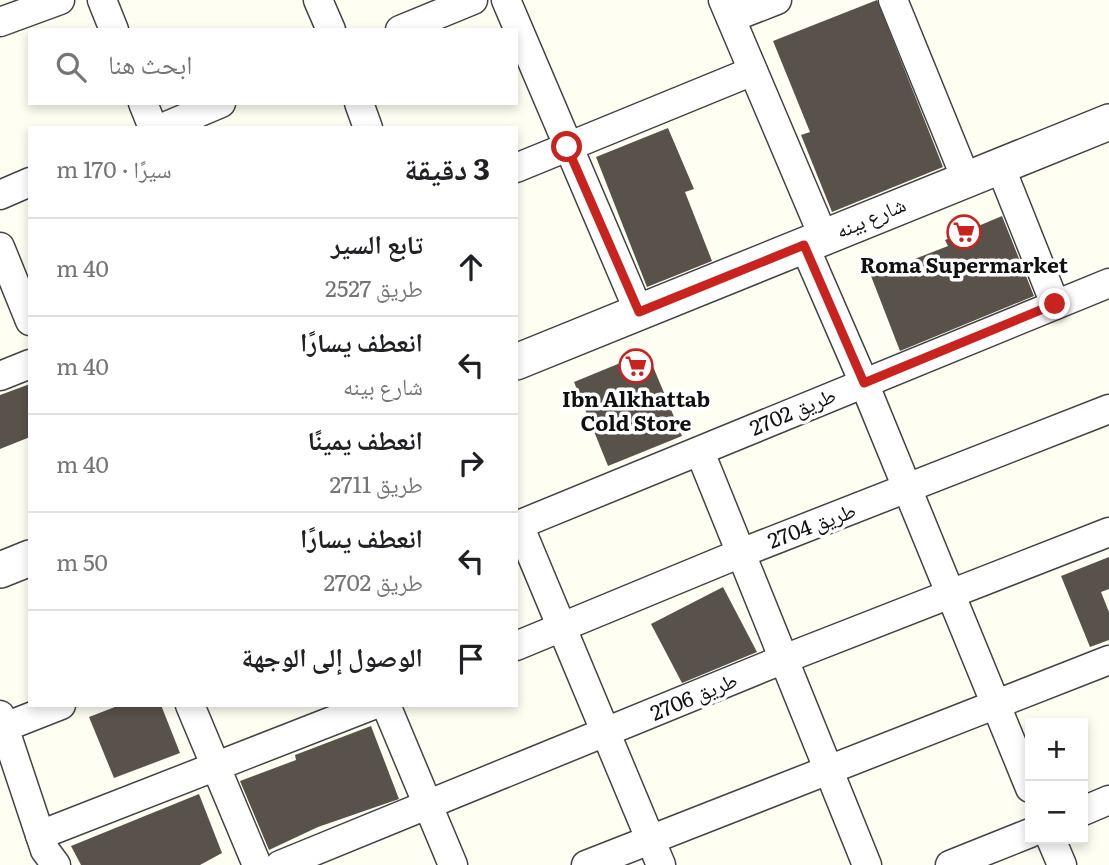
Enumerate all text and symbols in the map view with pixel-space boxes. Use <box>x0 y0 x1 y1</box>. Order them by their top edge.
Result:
search box <box>28 28 518 105</box>
text: ابحث هنا <box>108 43 192 82</box>
icon: search <box>52 48 90 86</box>
route start <box>551 131 582 162</box>
text: 3 دقيقة <box>404 145 490 189</box>
text: سيرًا · 170 m <box>56 151 172 185</box>
street label: شارع بينه <box>830 187 910 244</box>
supermarket icon: Roma Supermarket <box>945 213 983 251</box>
text: تابع السير <box>331 223 423 262</box>
icon: ahead <box>452 248 490 286</box>
place label: Roma Supermarket <box>860 248 1069 279</box>
text: 40 m <box>56 250 109 284</box>
text: طريق 2527 <box>325 270 423 304</box>
route end <box>1039 288 1070 319</box>
text: انعطف يسارًا <box>300 321 423 360</box>
icon: left <box>452 346 490 384</box>
supermarket icon: Ibn Alkhattab Cold Store <box>617 347 655 385</box>
text: 40 m <box>56 348 109 382</box>
text: شارع بينه <box>343 368 423 402</box>
street label: طريق 2702 <box>744 378 840 442</box>
place label: Ibn Alkhattab Cold Store <box>562 382 710 437</box>
text: انعطف يمينًا <box>308 419 423 458</box>
icon: right <box>452 444 490 482</box>
text: 40 m <box>56 446 109 480</box>
text: طريق 2711 <box>329 466 423 500</box>
street label: طريق 2704 <box>763 493 860 555</box>
text: انعطف يسارًا <box>300 517 423 556</box>
icon: left <box>452 542 490 580</box>
text: 50 m <box>56 544 108 578</box>
text: طريق 2702 <box>323 564 423 598</box>
text: الوصول إلى الوجهة <box>242 636 423 675</box>
icon: arrive <box>452 640 490 678</box>
street label: طريق 2706 <box>645 663 741 727</box>
map controls <box>1025 718 1088 844</box>
button: + <box>1025 718 1088 781</box>
button: − <box>1025 781 1088 844</box>

